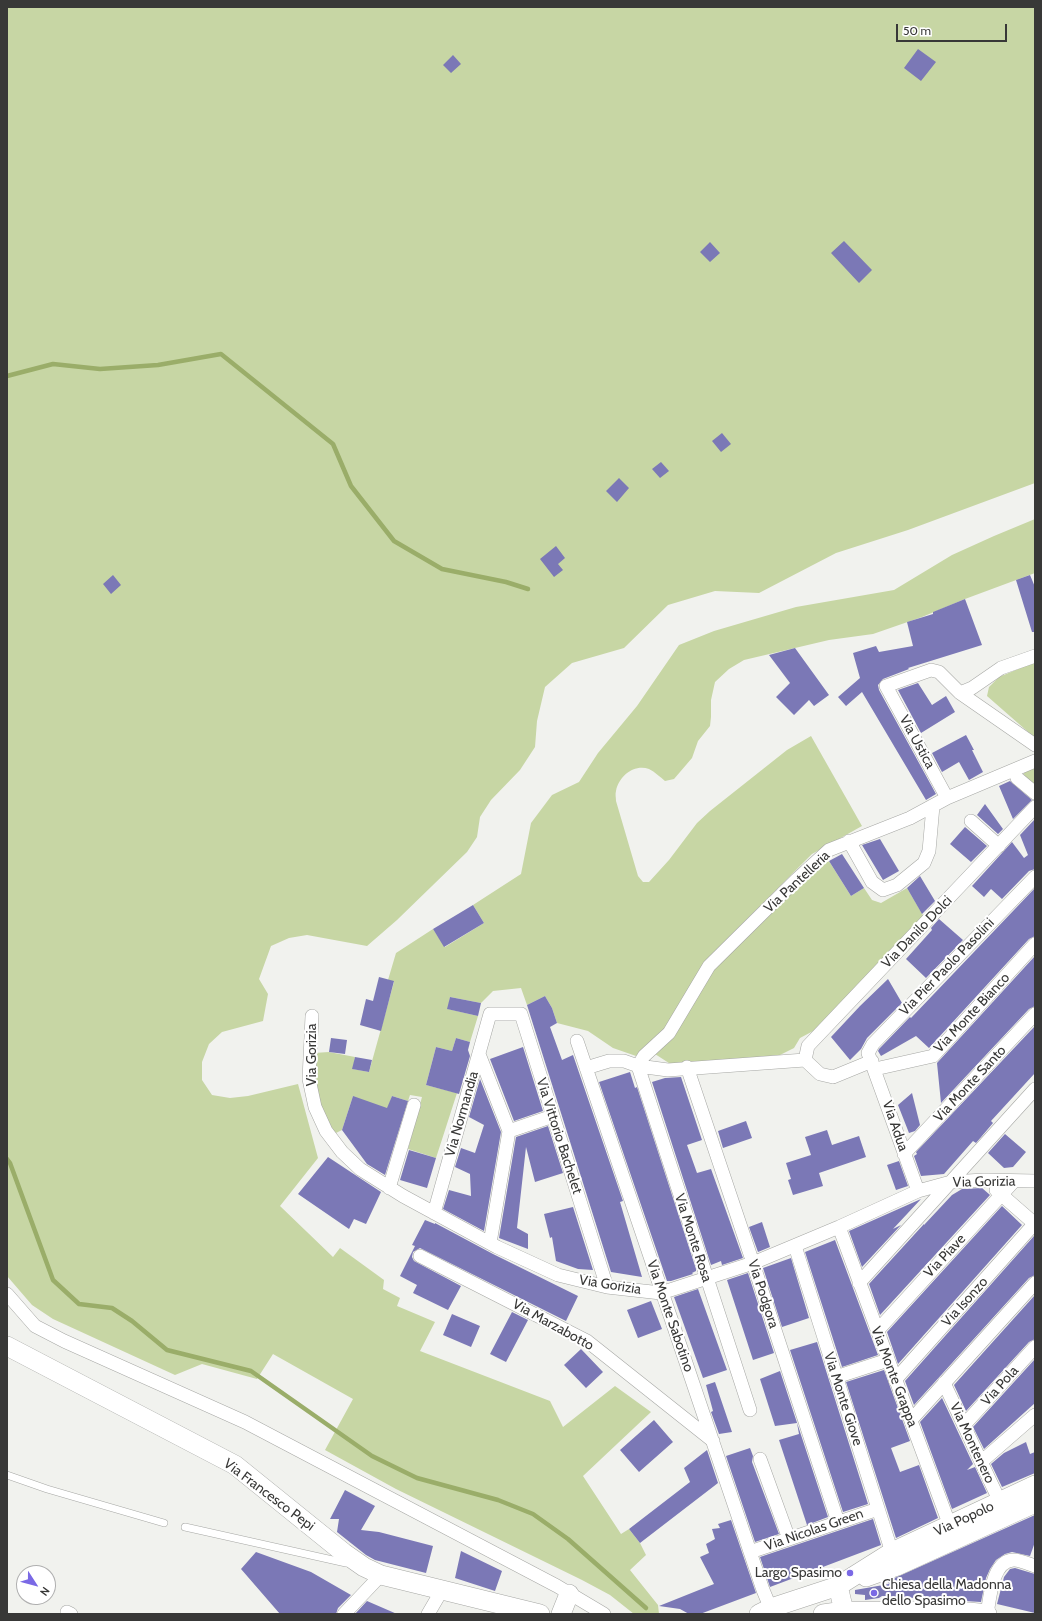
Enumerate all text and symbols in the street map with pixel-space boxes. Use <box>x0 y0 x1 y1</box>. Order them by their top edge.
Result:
scale bar <box>898 16 1009 42</box>
text: 50 m <box>903 23 931 38</box>
street label: Via Ustica <box>895 712 939 772</box>
street label: Via Pantelleria <box>761 847 833 917</box>
street label: Via Danilo Dolci <box>878 892 956 972</box>
street label: Via Pier Paolo Pasolini <box>896 915 998 1019</box>
street label: Via Monte Bianco <box>931 969 1013 1057</box>
street label: Via Gorizia <box>304 1024 320 1086</box>
street label: Via Monte Santo <box>930 1042 1010 1126</box>
street label: Via Normandia <box>442 1069 482 1159</box>
street label: Via Vittorio Bachelet <box>532 1076 586 1196</box>
street label: Via Adua <box>879 1099 911 1153</box>
street label: Via Gorizia <box>953 1173 1015 1191</box>
street label: Via Monte Rosa <box>671 1192 715 1284</box>
street label: Via Piave <box>921 1231 969 1281</box>
street label: Via Monte Sabotino <box>643 1258 697 1374</box>
street label: Via Podgora <box>744 1258 782 1330</box>
street label: Via Gorizia <box>578 1272 642 1298</box>
street label: Via Isonzo <box>938 1274 992 1330</box>
street label: Via Marzabotto <box>509 1296 597 1354</box>
street label: Via Monte Grappa <box>867 1324 921 1430</box>
street label: Via Monte Giove <box>820 1350 866 1448</box>
street label: Via Pola <box>978 1363 1022 1409</box>
street label: Via Montenero <box>946 1400 998 1486</box>
street label: Via Francesco Pepi <box>220 1455 318 1535</box>
street label: Via Popolo <box>931 1498 997 1540</box>
street label: Via Nicolas Green <box>762 1505 866 1555</box>
north arrow <box>16 1565 56 1605</box>
place label: Largo Spasimo <box>755 1565 842 1581</box>
marker: Largo Spasimo <box>845 1568 855 1578</box>
place label: Chiesa della Madonna dello Spasimo <box>882 1577 1011 1610</box>
text: N <box>37 1584 53 1599</box>
marker: Chiesa della Madonna dello Spasimo <box>869 1588 879 1598</box>

